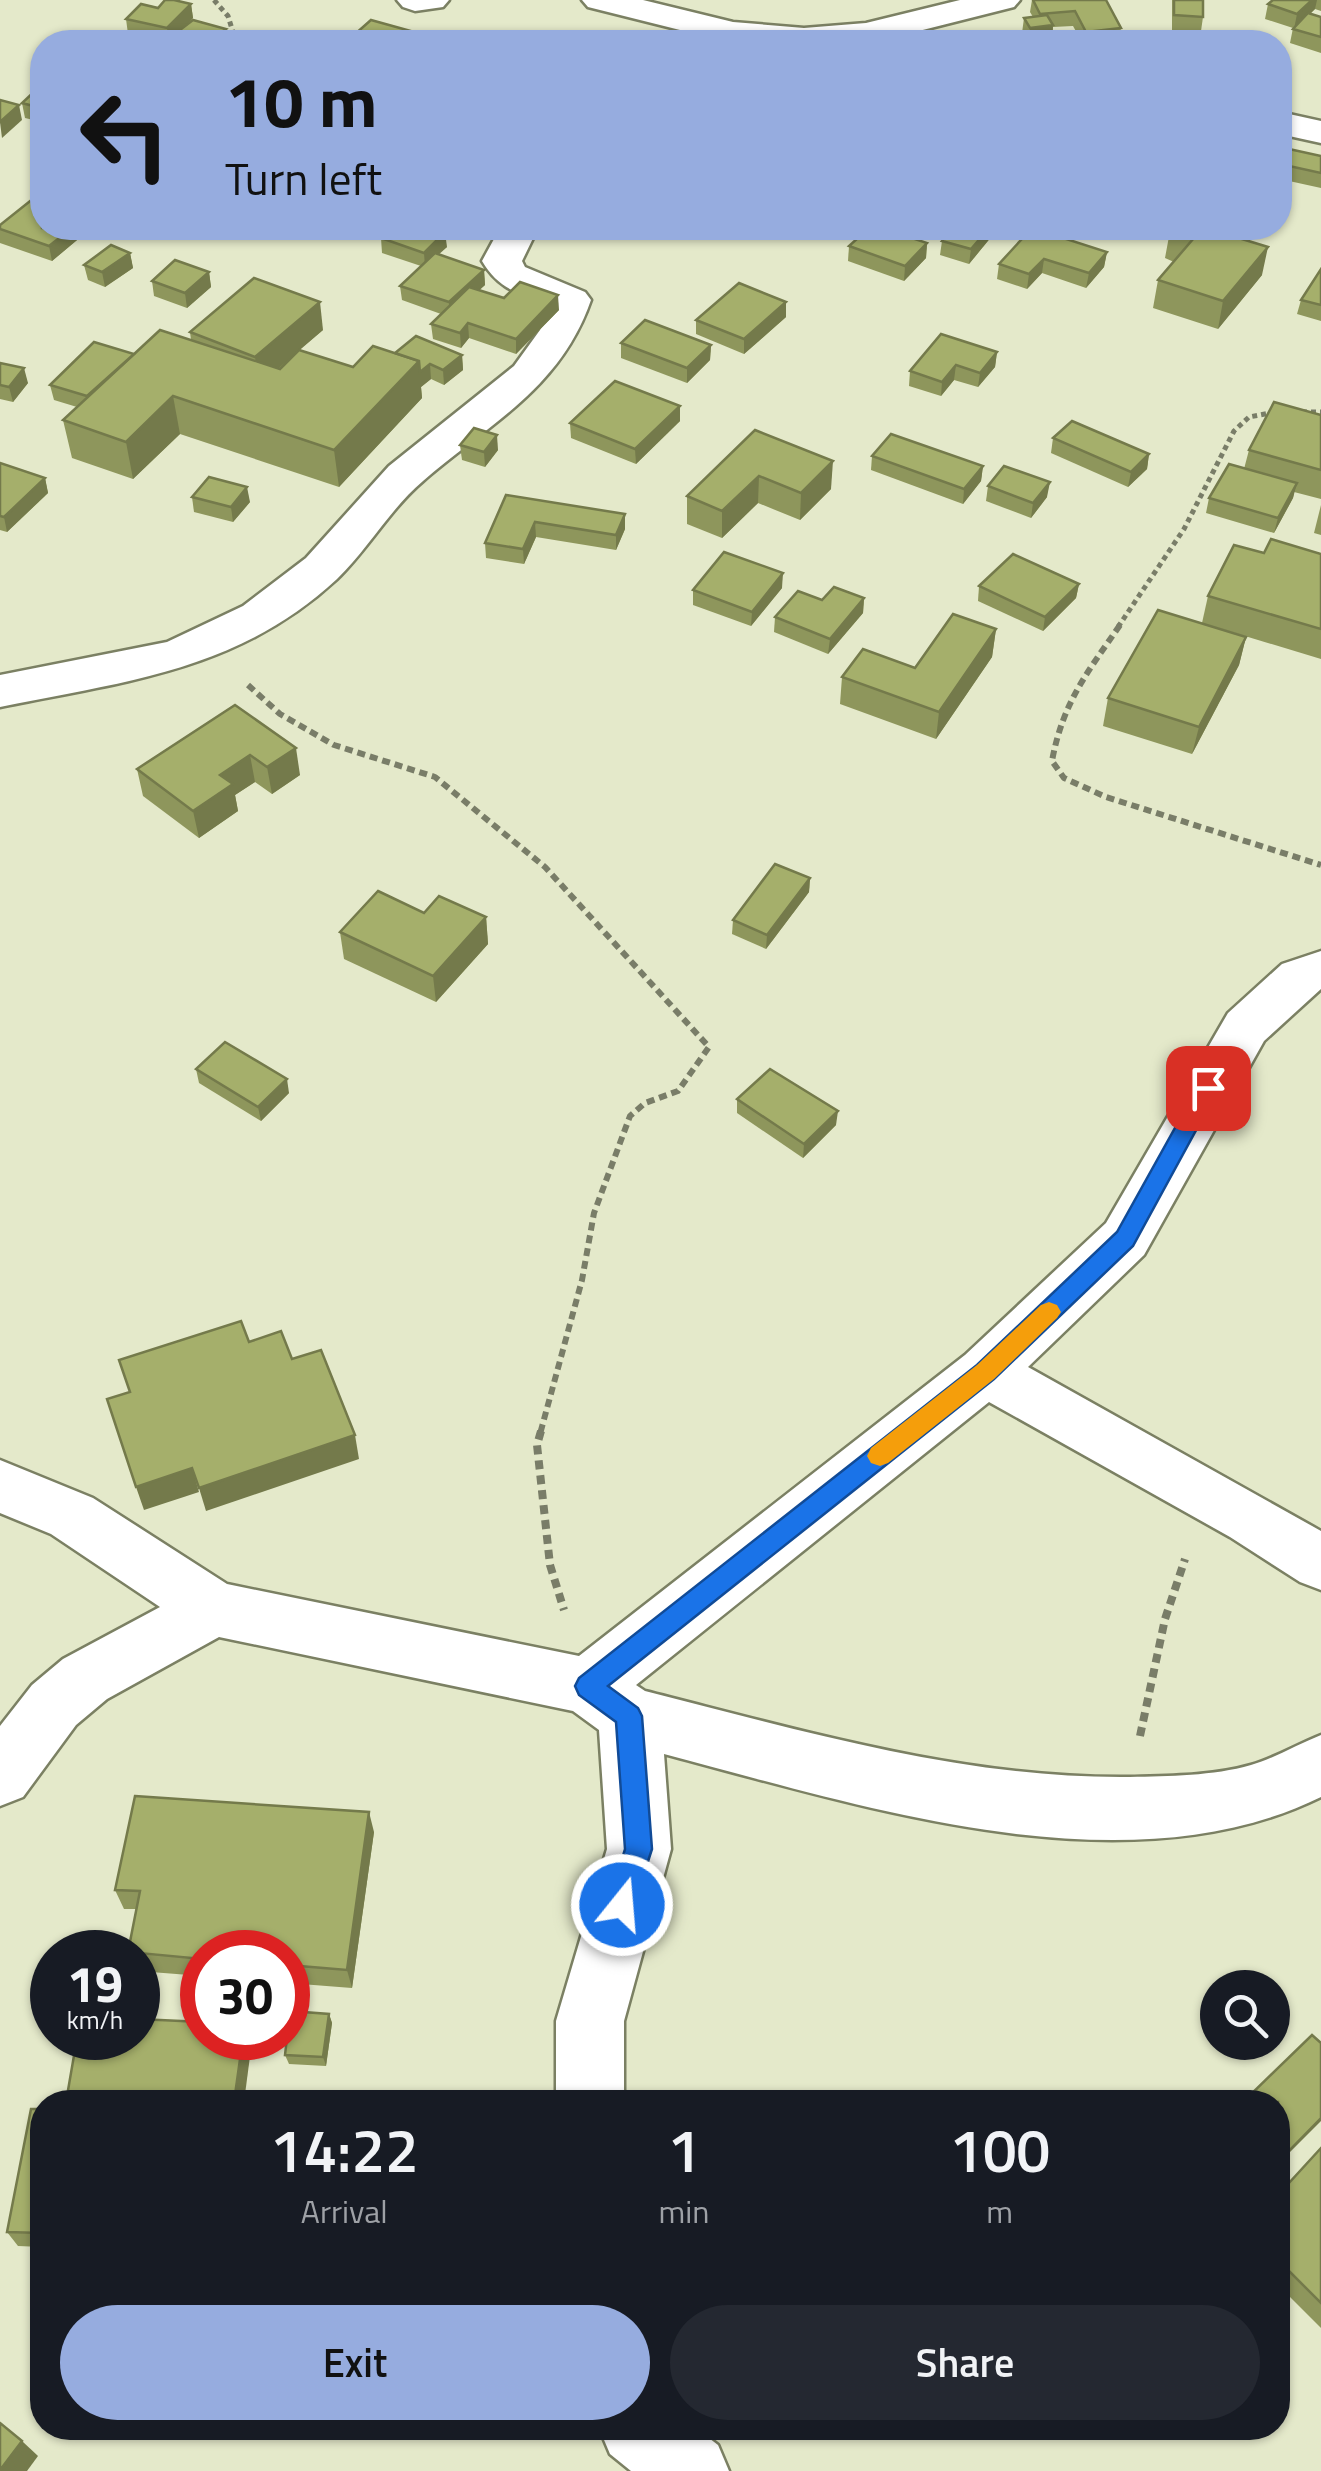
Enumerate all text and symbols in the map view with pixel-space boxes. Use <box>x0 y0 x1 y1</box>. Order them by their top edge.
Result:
text: 10 m <box>225 48 378 154</box>
icon: left <box>60 70 190 200</box>
text: Turn left <box>225 144 382 212</box>
pin <box>1166 1046 1251 1131</box>
icon: arrive <box>1181 1061 1236 1116</box>
position arrow <box>570 1853 674 1957</box>
speed limit sign: 30 <box>180 1930 310 2060</box>
text: 19 <box>67 1945 123 2021</box>
map controls <box>1200 1970 1290 2060</box>
button: search <box>1200 1970 1290 2060</box>
text: km/h <box>67 2001 123 2039</box>
text: 14:22 <box>270 2104 419 2195</box>
text: 1 <box>667 2104 701 2195</box>
text: 100 <box>949 2104 1050 2195</box>
text: Arrival <box>301 2187 388 2235</box>
text: min <box>658 2187 709 2235</box>
text: m <box>986 2187 1013 2235</box>
button: Exit <box>60 2305 650 2420</box>
button: Share <box>670 2305 1260 2420</box>

